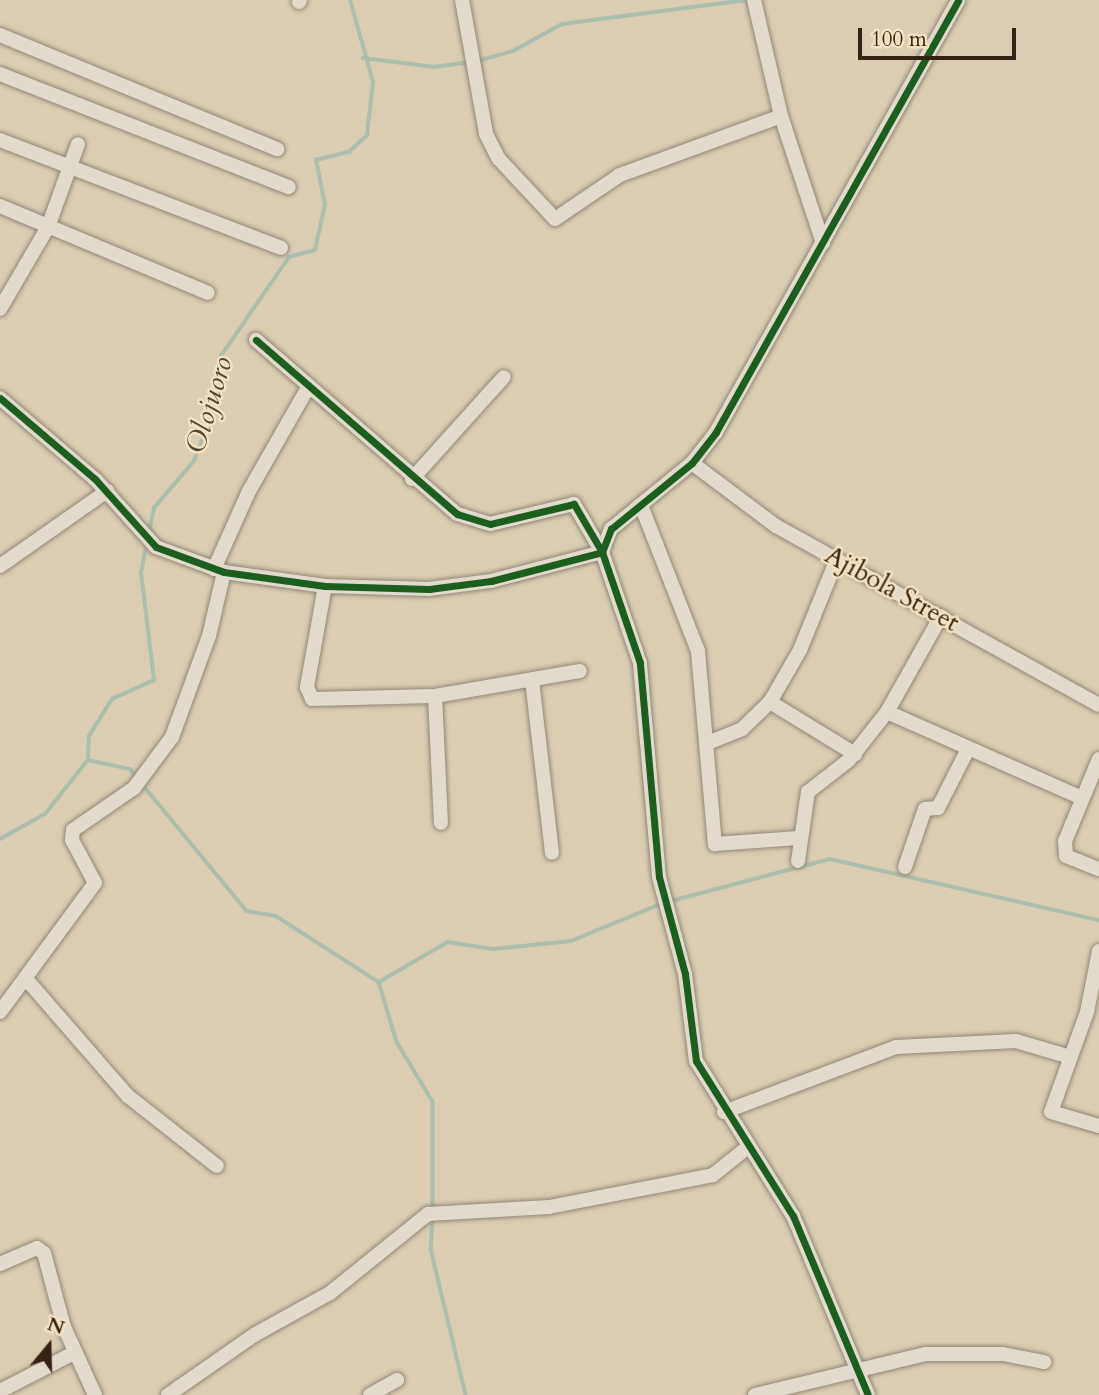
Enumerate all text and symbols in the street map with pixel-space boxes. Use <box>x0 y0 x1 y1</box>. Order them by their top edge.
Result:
scale bar <box>861 14 1018 58</box>
text: 100 m <box>871 25 927 54</box>
water label: Olojuoro <box>178 353 240 457</box>
street label: Ajibola Street <box>819 539 965 639</box>
north arrow <box>14 1311 84 1381</box>
text: N <box>44 1311 68 1341</box>

